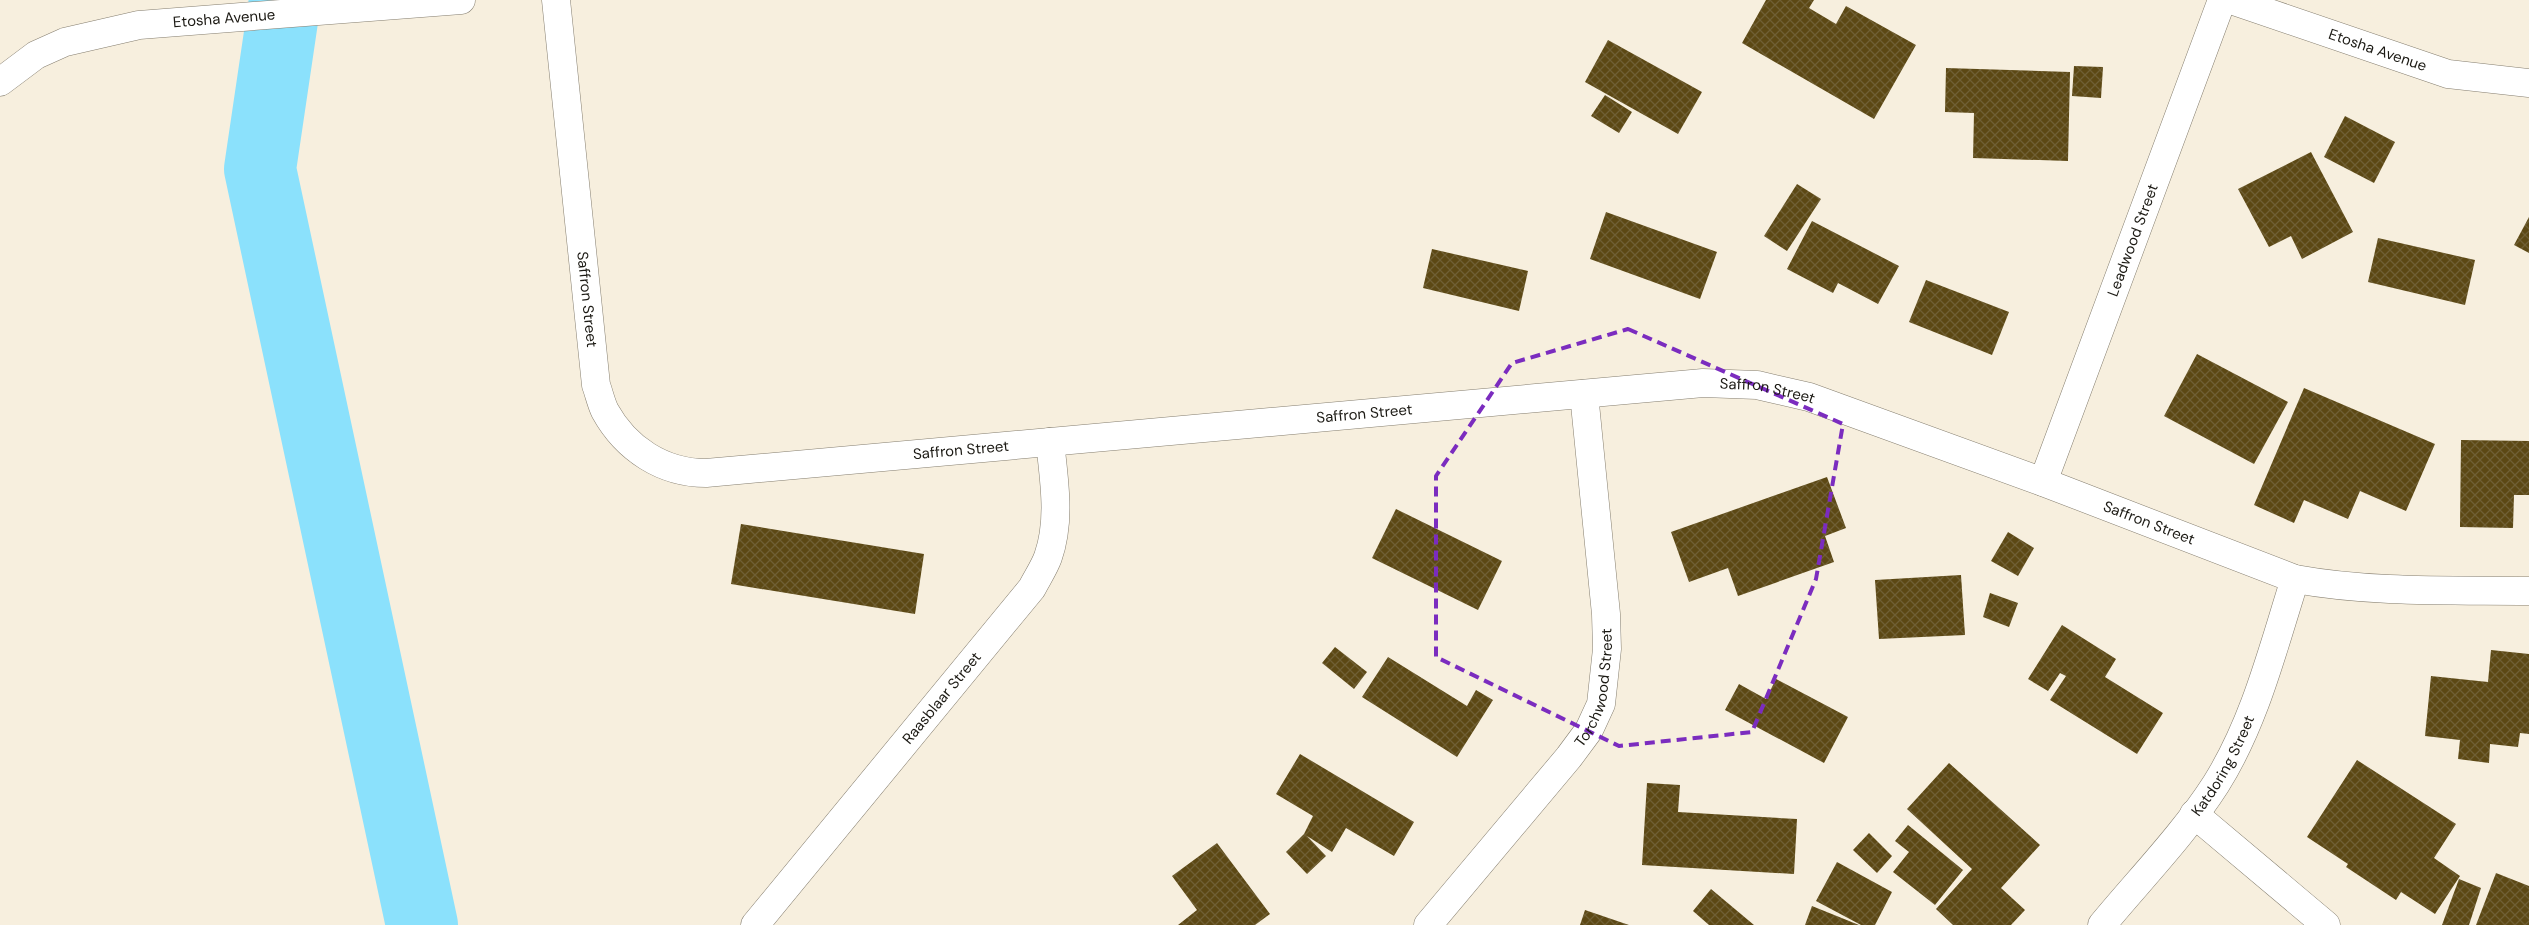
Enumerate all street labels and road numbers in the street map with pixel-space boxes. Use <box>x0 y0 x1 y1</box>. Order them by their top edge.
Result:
street label: Etosha Avenue <box>172 4 276 32</box>
street label: Etosha Avenue <box>2326 24 2429 76</box>
street label: Leadwood Street <box>2103 181 2163 299</box>
street label: Saffron Street <box>572 250 602 348</box>
street label: Saffron Street <box>1719 374 1818 408</box>
street label: Saffron Street <box>1315 399 1413 428</box>
street label: Saffron Street <box>912 436 1010 464</box>
street label: Saffron Street <box>2100 496 2198 550</box>
street label: Torchwood Street <box>1570 628 1617 751</box>
street label: Raasblaar Street <box>898 647 986 748</box>
street label: Katdoring Street <box>2187 712 2259 820</box>

